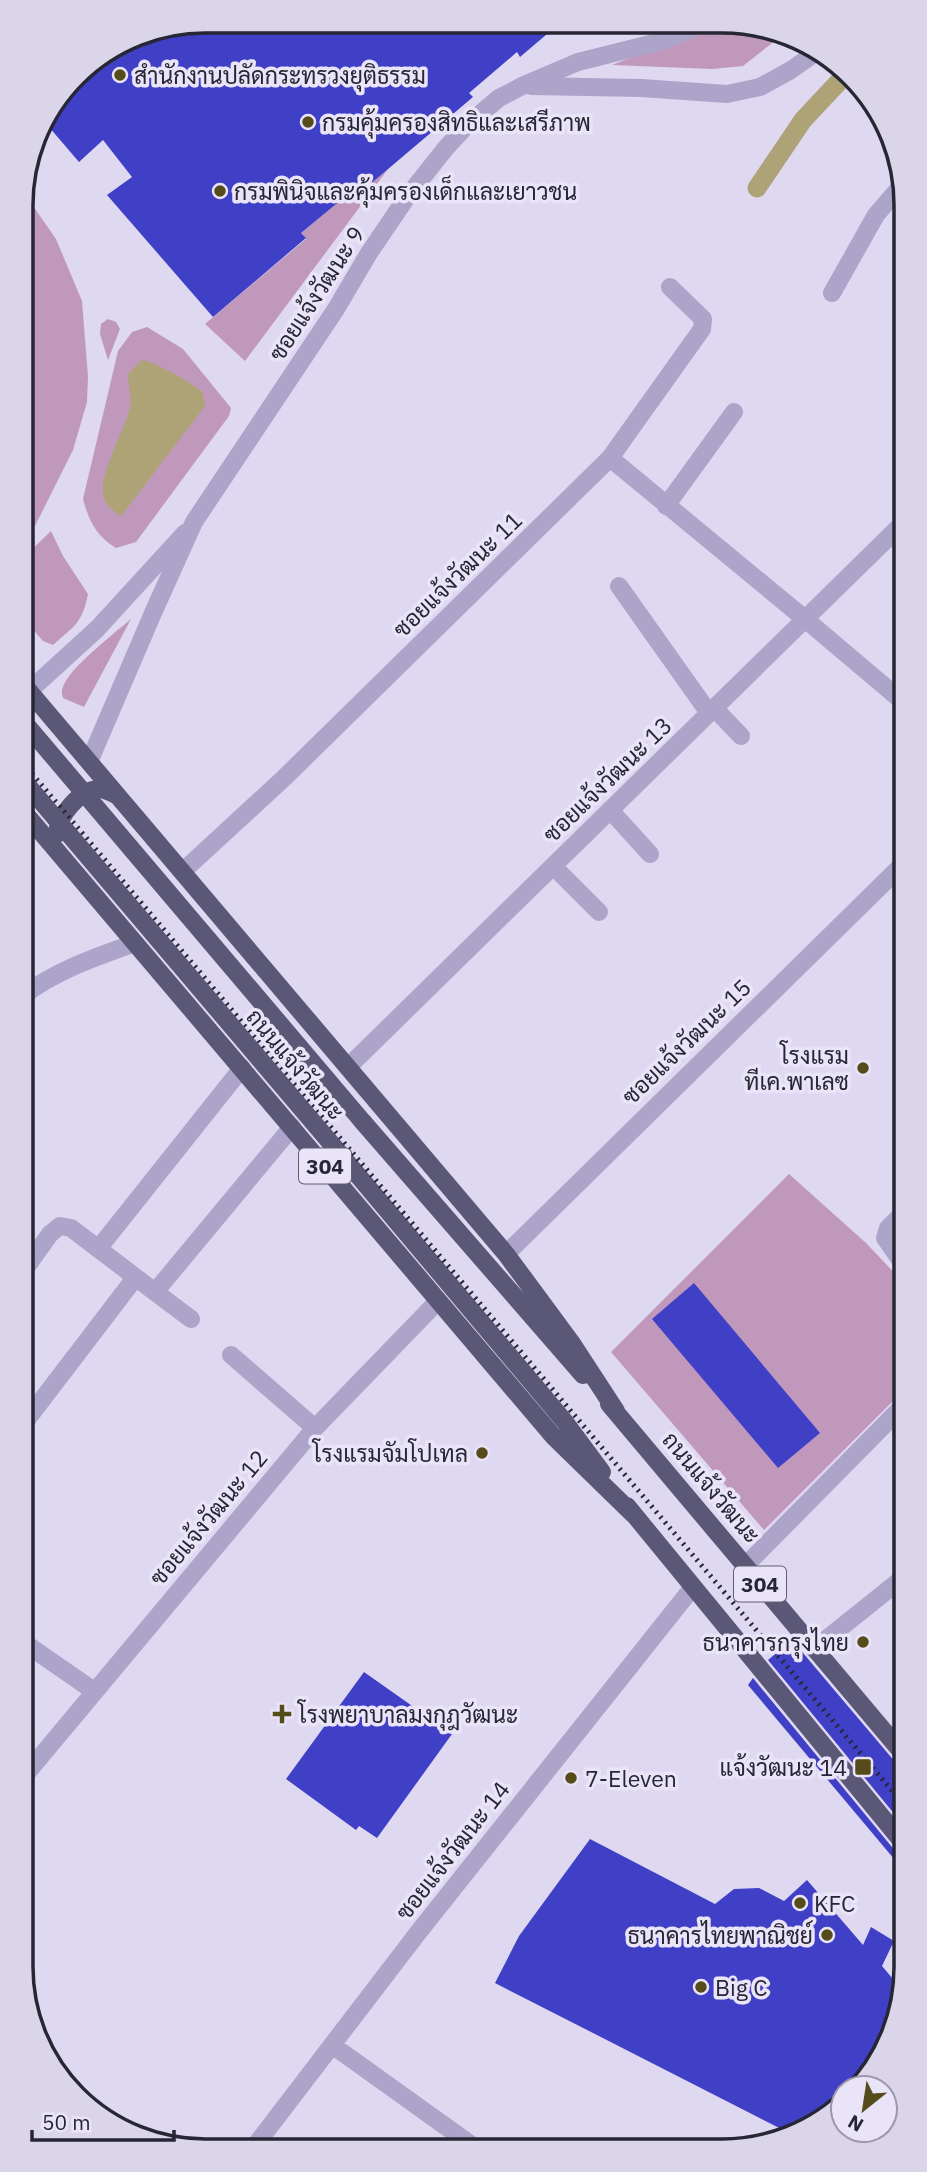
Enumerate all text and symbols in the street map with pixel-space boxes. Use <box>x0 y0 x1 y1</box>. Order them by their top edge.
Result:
place label: สำนักงานปลัดกระทรวงยุติธรรม <box>134 60 426 92</box>
marker: สำนักงานปลัดกระทรวงยุติธรรม <box>112 67 128 83</box>
place label: กรมคุ้มครองสิทธิและเสรีภาพ <box>322 107 591 139</box>
marker: กรมคุ้มครองสิทธิและเสรีภาพ <box>300 114 316 130</box>
place label: กรมพินิจและคุ้มครองเด็กและเยาวชน <box>234 175 577 208</box>
marker: กรมพินิจและคุ้มครองเด็กและเยาวชน <box>212 183 228 199</box>
street label: ซอยแจ้งวัฒนะ 9 <box>261 220 371 366</box>
street label: ซอยแจ้งวัฒนะ 11 <box>386 505 528 643</box>
street label: ซอยแจ้งวัฒนะ 13 <box>536 710 678 848</box>
street label: ซอยแจ้งวัฒนะ 15 <box>615 972 757 1110</box>
street label: ถนนแจ้งวัฒนะ <box>240 1002 352 1126</box>
place label: โรงแรม ทีเค.พาเลซ <box>744 1040 849 1096</box>
marker: โรงแรม ทีเค.พาเลซ <box>855 1060 871 1076</box>
road number: 304 <box>299 1148 351 1184</box>
street label: ถนนแจ้งวัฒนะ <box>656 1425 768 1549</box>
place label: โรงแรมจัมโปเทล <box>311 1438 468 1468</box>
street label: ซอยแจ้งวัฒนะ 12 <box>142 1443 274 1591</box>
marker: โรงแรมจัมโปเทล <box>474 1445 490 1461</box>
road number: 304 <box>734 1566 786 1602</box>
place label: ธนาคารกรุงไทย <box>703 1627 849 1659</box>
marker: ธนาคารกรุงไทย <box>855 1634 871 1650</box>
place label: โรงพยาบาลมงกุฎวัฒนะ <box>296 1699 518 1731</box>
marker: โรงพยาบาลมงกุฎวัฒนะ <box>272 1704 292 1724</box>
place label: แจ้งวัฒนะ 14 <box>720 1752 847 1782</box>
marker: แจ้งวัฒนะ 14 <box>853 1757 873 1777</box>
place label: 7-Eleven <box>585 1763 677 1793</box>
marker: 7-Eleven <box>563 1770 579 1786</box>
street label: ซอยแจ้งวัฒนะ 14 <box>388 1774 516 1926</box>
place label: KFC <box>814 1888 855 1918</box>
marker: KFC <box>792 1895 808 1911</box>
place label: ธนาคารไทยพาณิชย์ <box>627 1920 813 1950</box>
marker: ธนาคารไทยพาณิชย์ <box>819 1927 835 1943</box>
place label: Big C <box>715 1972 768 2002</box>
marker: Big C <box>693 1979 709 1995</box>
north arrow <box>829 2074 899 2144</box>
scale bar <box>32 2098 173 2142</box>
text: 50 m <box>42 2108 91 2136</box>
text: N <box>844 2110 867 2138</box>

